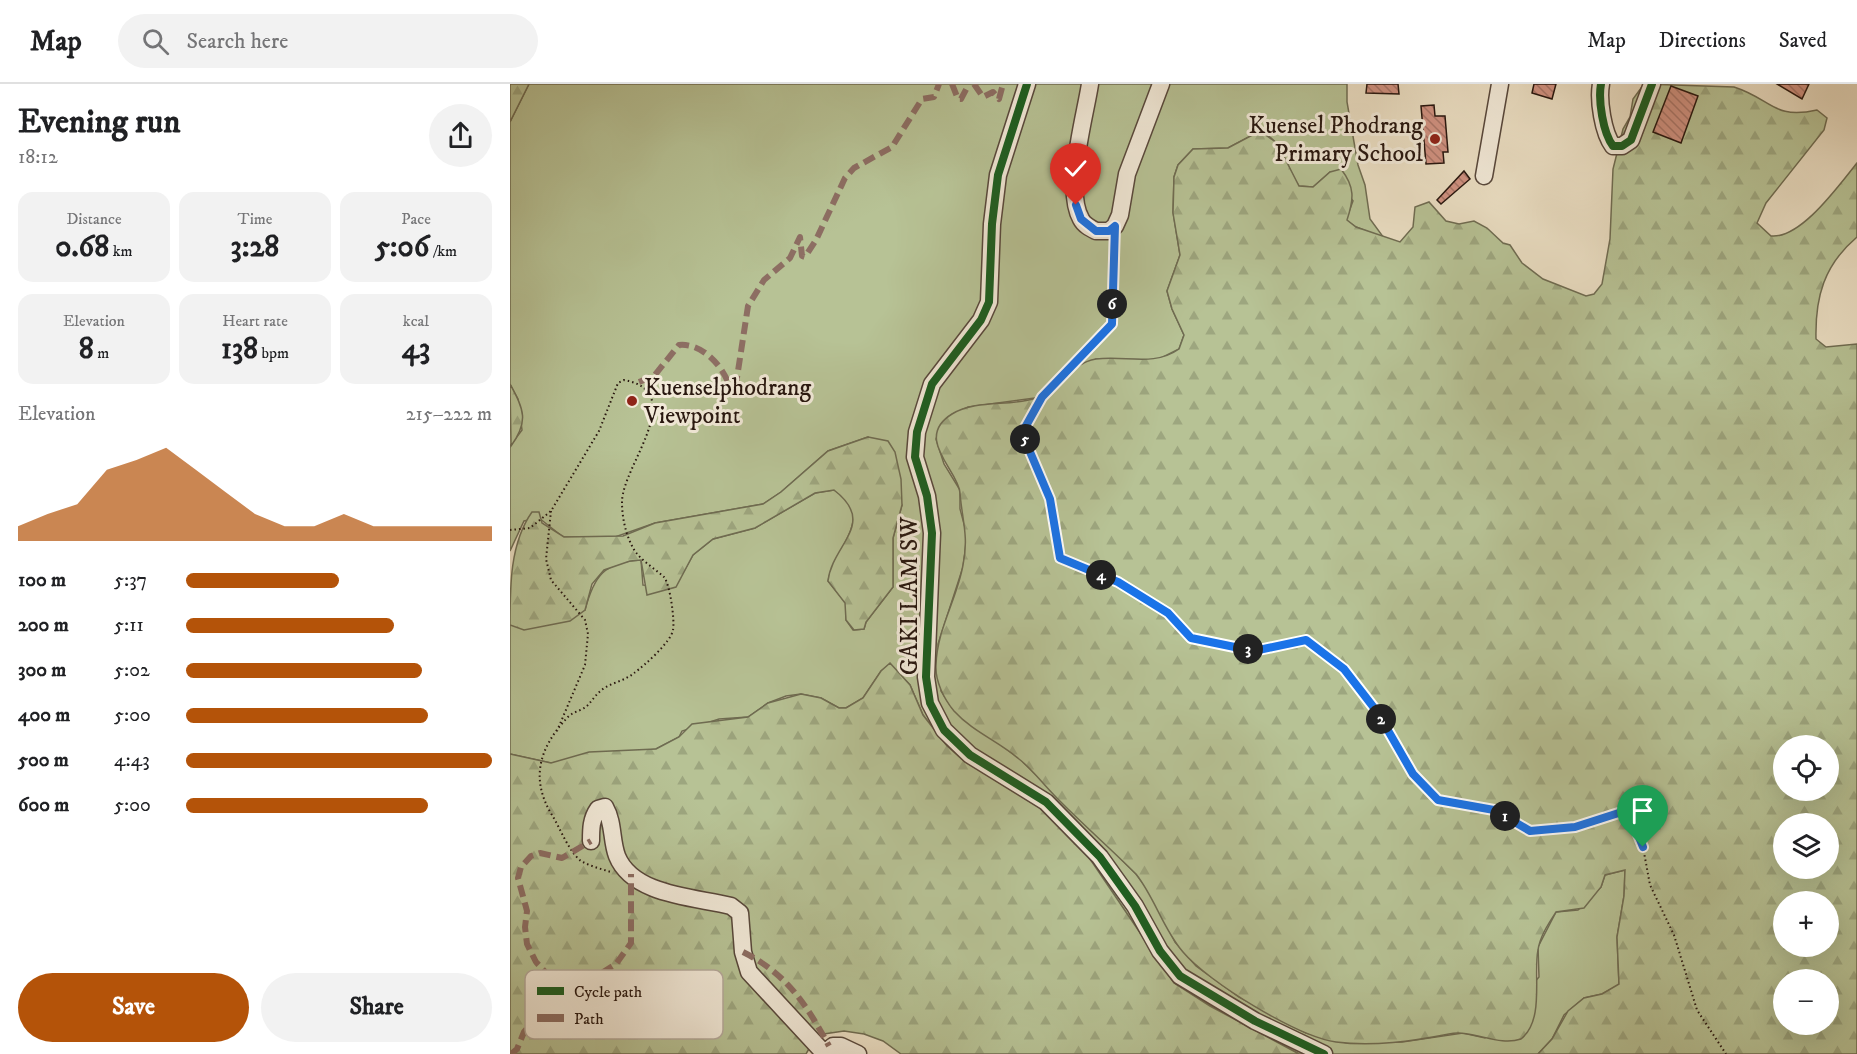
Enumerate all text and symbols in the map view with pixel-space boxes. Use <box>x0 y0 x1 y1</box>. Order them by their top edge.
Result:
search box <box>118 14 538 68</box>
text: Map <box>30 24 82 59</box>
icon: search <box>139 25 172 58</box>
text: Search here <box>187 28 288 55</box>
text: Map <box>1587 28 1626 54</box>
text: Directions <box>1659 28 1746 54</box>
text: Saved <box>1779 28 1827 54</box>
text: Evening run <box>18 102 180 143</box>
button: share <box>429 104 492 167</box>
place label: Kuensel Phodrang Primary School <box>1249 111 1424 169</box>
marker: Kuensel Phodrang Primary School <box>1428 132 1442 146</box>
pin <box>1050 143 1101 205</box>
text: 18:12 <box>18 145 58 170</box>
icon: check <box>1059 152 1092 185</box>
text: Distance <box>66 209 122 229</box>
text: Time <box>238 209 272 229</box>
text: Pace <box>401 209 431 229</box>
text: 0.68 <box>55 229 109 266</box>
text: 3:28 <box>231 229 279 266</box>
text: 5:06 <box>375 229 429 266</box>
text: km <box>109 241 133 261</box>
text: /km <box>429 241 457 261</box>
pin: 6 <box>1097 289 1127 319</box>
text: 6 <box>1108 294 1116 314</box>
text: Elevation <box>63 311 125 331</box>
text: Heart rate <box>222 311 288 331</box>
text: kcal <box>403 311 429 331</box>
text: 8 <box>79 331 94 368</box>
text: 138 <box>221 331 258 368</box>
text: 43 <box>402 331 430 368</box>
text: m <box>94 343 109 363</box>
text: bpm <box>258 343 289 363</box>
place label: Kuenselphodrang Viewpoint <box>643 373 812 431</box>
marker: Kuenselphodrang Viewpoint <box>625 394 639 408</box>
text: Elevation <box>18 402 95 427</box>
text: 215–222 m <box>406 402 492 427</box>
pin: 5 <box>1010 424 1040 454</box>
text: 5 <box>1021 429 1029 449</box>
street label: GAKI LAM SW <box>895 516 925 675</box>
pin: 4 <box>1086 560 1116 590</box>
text: 4 <box>1096 565 1106 585</box>
text: 100 m <box>18 568 66 593</box>
text: 5:37 <box>114 568 147 593</box>
text: 200 m <box>18 613 69 638</box>
text: 5:11 <box>114 613 144 638</box>
pin: 3 <box>1233 634 1263 664</box>
text: 3 <box>1245 639 1251 659</box>
text: 300 m <box>18 658 66 683</box>
text: 5:02 <box>114 658 150 683</box>
text: 400 m <box>18 703 70 728</box>
text: 5:00 <box>114 703 151 728</box>
pin: 2 <box>1366 704 1396 734</box>
text: 2 <box>1377 709 1385 729</box>
map controls <box>1773 735 1839 1035</box>
button: locate <box>1773 735 1839 801</box>
text: 500 m <box>18 748 69 773</box>
text: 4:43 <box>114 748 150 773</box>
pin <box>1617 785 1668 847</box>
text: 600 m <box>18 793 69 818</box>
text: 5:00 <box>114 793 151 818</box>
icon: arrive <box>1626 794 1659 827</box>
pin: 1 <box>1490 801 1520 831</box>
text: 1 <box>1502 806 1508 826</box>
button: layers <box>1773 813 1839 879</box>
button: + <box>1773 891 1839 957</box>
button: − <box>1773 969 1839 1035</box>
legend <box>525 970 723 1039</box>
button: Save <box>18 973 249 1042</box>
button: Share <box>261 973 492 1042</box>
text: Cycle path <box>574 982 643 1002</box>
text: Path <box>574 1009 604 1029</box>

